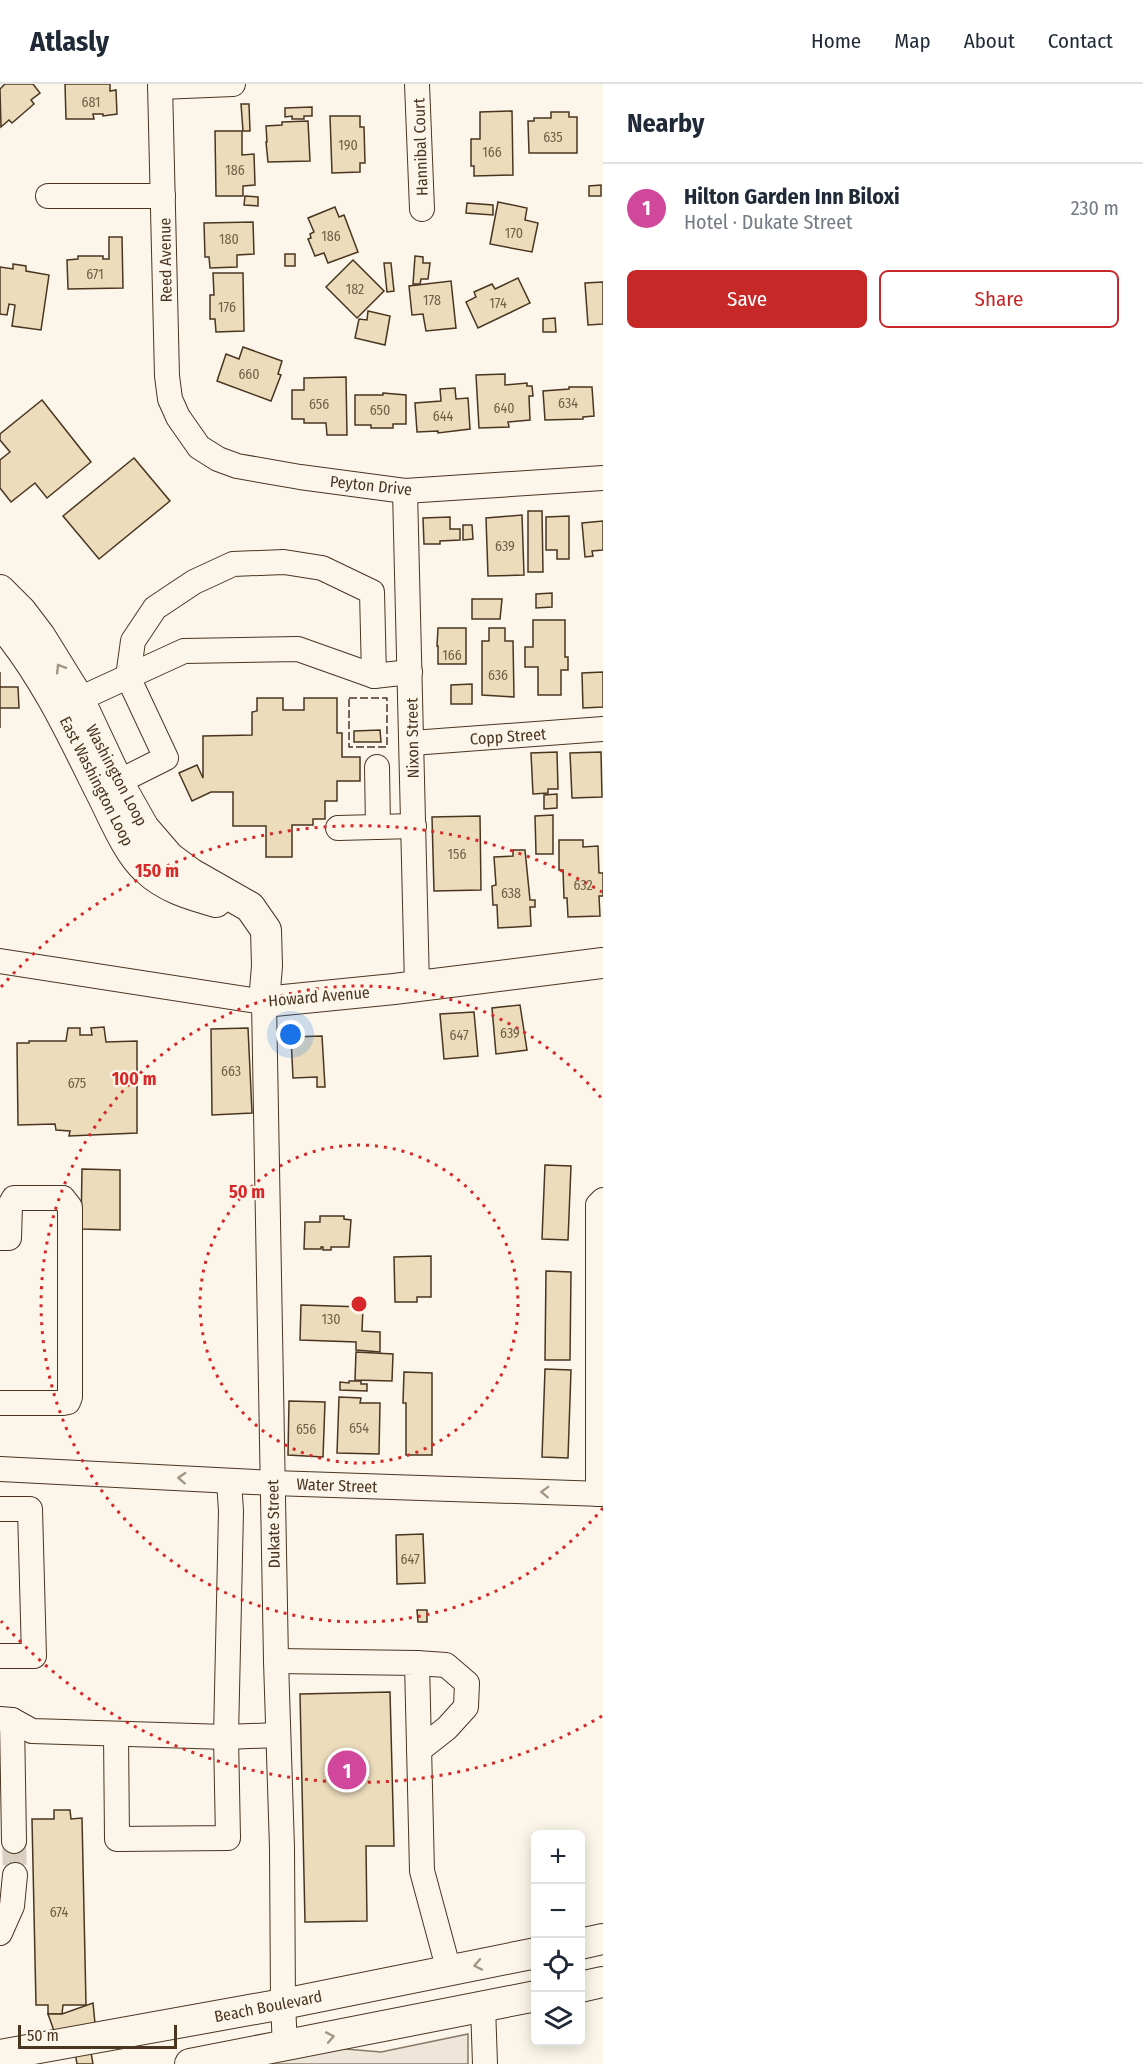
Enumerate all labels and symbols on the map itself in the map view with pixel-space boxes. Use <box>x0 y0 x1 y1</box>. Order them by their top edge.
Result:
house number: 681 <box>81 94 101 111</box>
street label: Hannibal Court <box>409 97 432 196</box>
house number: 635 <box>543 129 563 146</box>
house number: 190 <box>338 137 358 154</box>
house number: 166 <box>482 144 502 161</box>
house number: 186 <box>225 162 245 179</box>
street label: Reed Avenue <box>155 217 176 303</box>
house number: 170 <box>505 225 523 242</box>
house number: 186 <box>321 228 341 245</box>
house number: 180 <box>219 231 239 248</box>
house number: 671 <box>86 266 104 283</box>
house number: 182 <box>346 281 364 298</box>
house number: 178 <box>423 292 441 309</box>
house number: 174 <box>489 295 507 312</box>
house number: 176 <box>218 299 236 316</box>
house number: 660 <box>238 366 260 383</box>
house number: 634 <box>558 395 578 412</box>
house number: 656 <box>309 396 329 413</box>
house number: 640 <box>493 400 515 417</box>
house number: 650 <box>370 402 390 419</box>
house number: 644 <box>433 408 453 425</box>
street label: Peyton Drive <box>329 472 413 499</box>
house number: 639 <box>495 538 515 555</box>
house number: 166 <box>442 647 462 664</box>
one-way arrow <box>55 664 67 674</box>
house number: 636 <box>488 667 508 684</box>
street label: Nixon Street <box>402 697 423 778</box>
street label: East Washington Loop <box>56 713 137 849</box>
street label: Washington Loop <box>82 721 151 829</box>
street label: Copp Street <box>469 724 548 749</box>
house number: 156 <box>448 846 466 863</box>
text: 150 m <box>135 860 179 882</box>
house number: 632 <box>573 877 593 894</box>
house number: 638 <box>501 885 521 902</box>
street label: Howard Avenue <box>268 983 371 1010</box>
your location <box>276 1020 305 1049</box>
house number: 639 <box>500 1025 520 1042</box>
house number: 647 <box>449 1027 469 1044</box>
house number: 663 <box>221 1063 241 1080</box>
text: 100 m <box>112 1068 156 1090</box>
house number: 675 <box>68 1075 86 1092</box>
text: 50 m <box>229 1181 265 1203</box>
centre of rings <box>349 1294 369 1314</box>
house number: 130 <box>321 1311 341 1328</box>
house number: 654 <box>349 1420 369 1437</box>
house number: 656 <box>296 1421 316 1438</box>
one-way arrow <box>177 1472 186 1485</box>
street label: Water Street <box>296 1475 379 1496</box>
street label: Dukate Street <box>263 1479 284 1569</box>
one-way arrow <box>540 1486 549 1499</box>
house number: 647 <box>400 1551 420 1568</box>
pin: 1 <box>328 1748 366 1792</box>
house number: 674 <box>50 1904 69 1921</box>
one-way arrow <box>473 1958 483 1971</box>
street label: Beach Boulevard <box>213 1987 324 2026</box>
scale bar <box>18 2022 177 2050</box>
one-way arrow <box>325 2031 335 2044</box>

